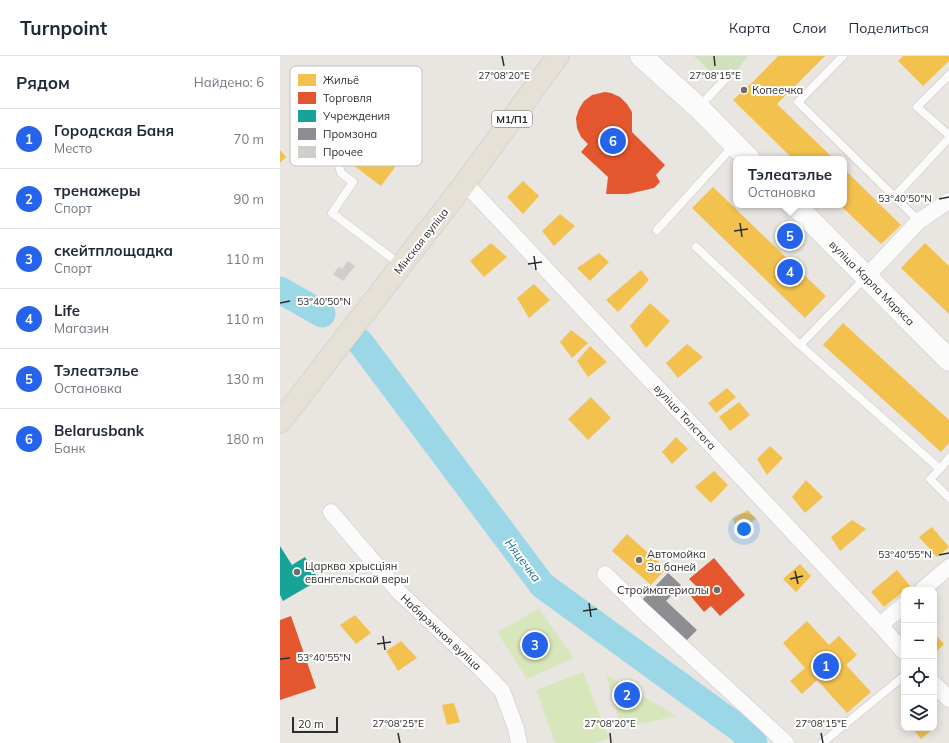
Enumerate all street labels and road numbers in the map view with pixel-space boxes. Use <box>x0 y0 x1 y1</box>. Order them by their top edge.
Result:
road number: М1/П1 <box>492 111 532 127</box>
street label: Мінская вуліца <box>391 205 451 277</box>
street label: вуліца Карла Маркса <box>826 237 918 329</box>
street label: вуліца Талстога <box>651 381 719 453</box>
street label: Набярэжная вуліца <box>398 591 484 673</box>

